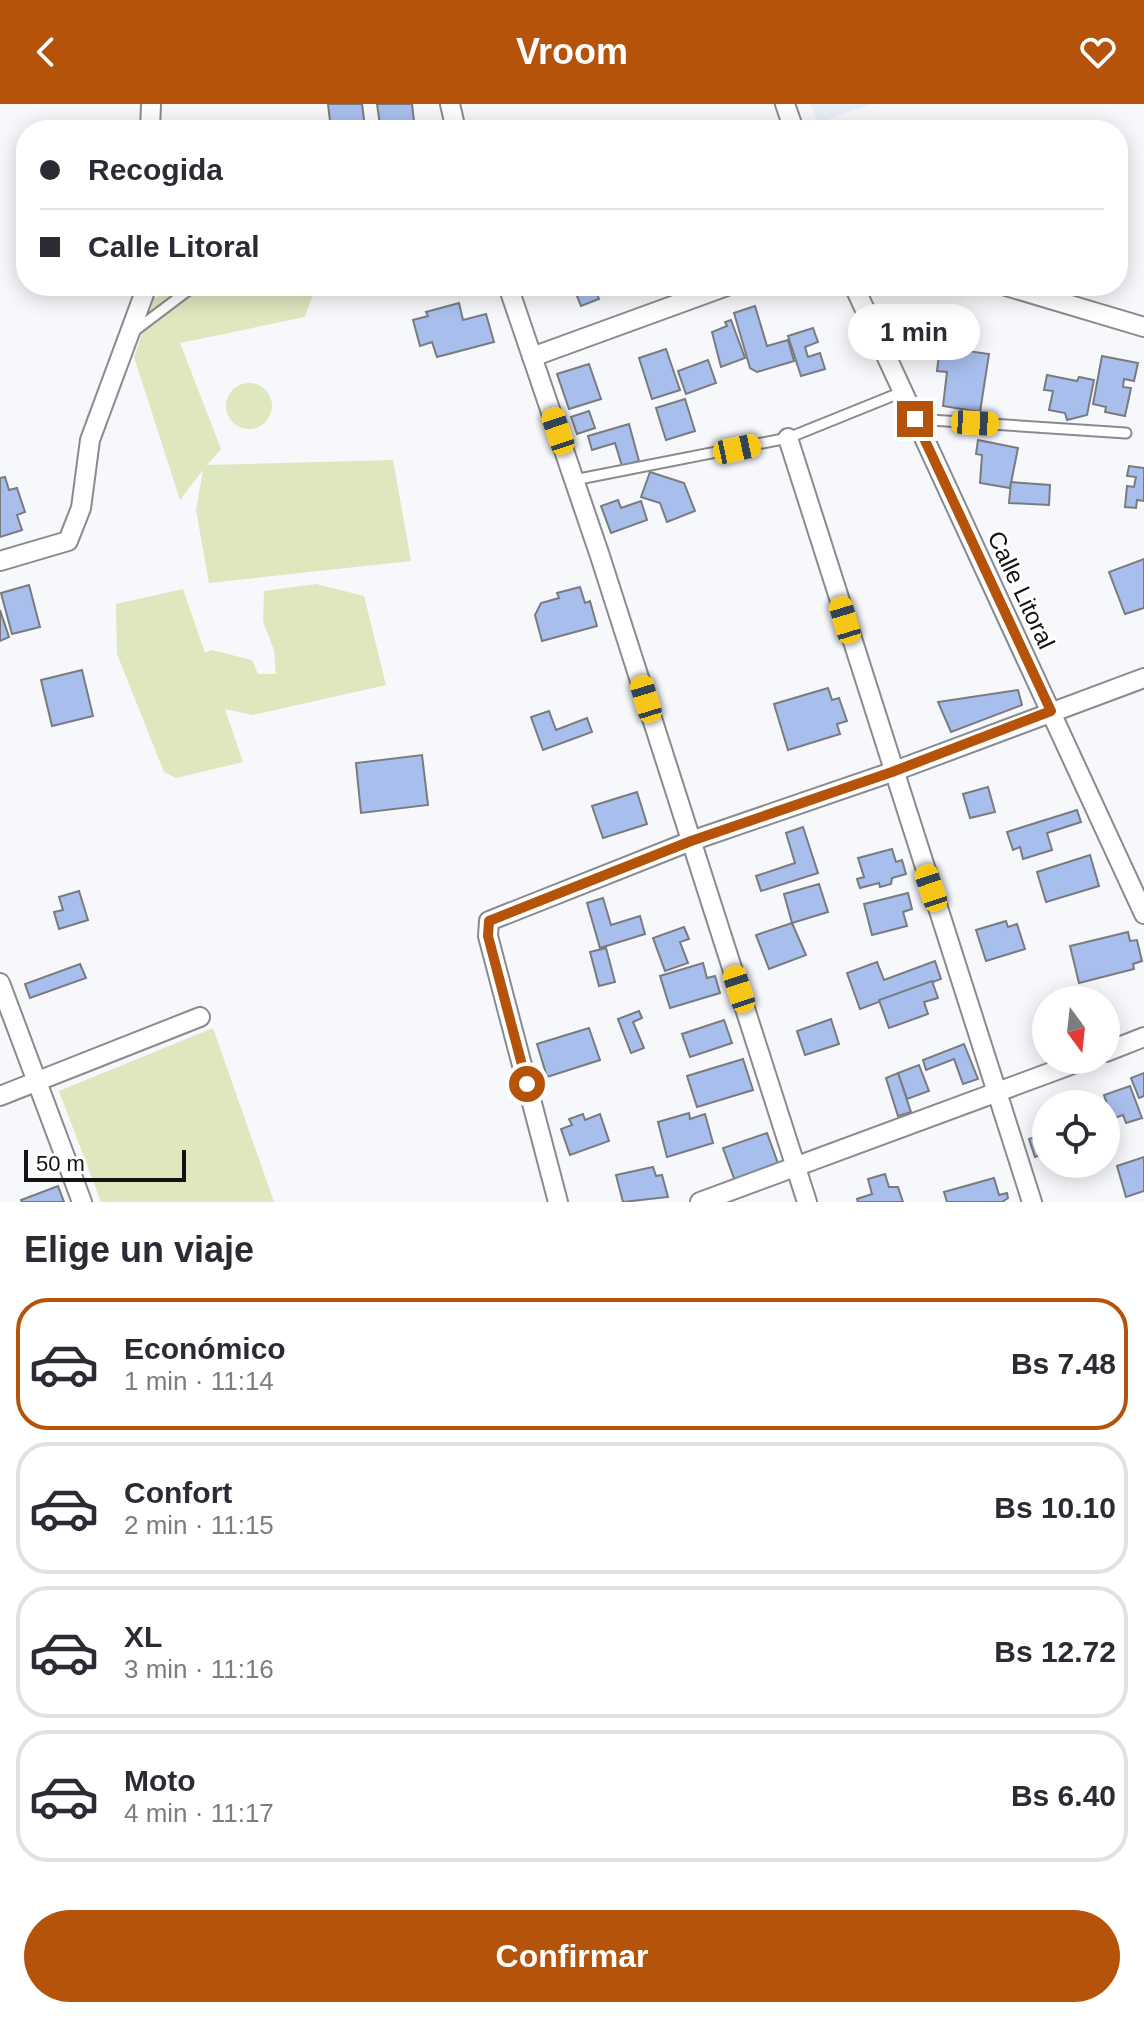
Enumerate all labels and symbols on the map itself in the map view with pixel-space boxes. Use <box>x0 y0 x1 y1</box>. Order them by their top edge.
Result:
callout: 1 min <box>849 303 981 359</box>
route end <box>897 401 933 437</box>
car <box>539 404 577 458</box>
car <box>950 410 1000 436</box>
car <box>711 432 763 466</box>
street label: Calle Litoral <box>982 527 1060 653</box>
car <box>827 594 863 646</box>
car <box>628 673 664 725</box>
car <box>912 861 950 915</box>
car <box>720 962 758 1016</box>
north arrow <box>1032 986 1120 1074</box>
route start <box>509 1066 545 1102</box>
scale bar <box>24 1146 186 1182</box>

